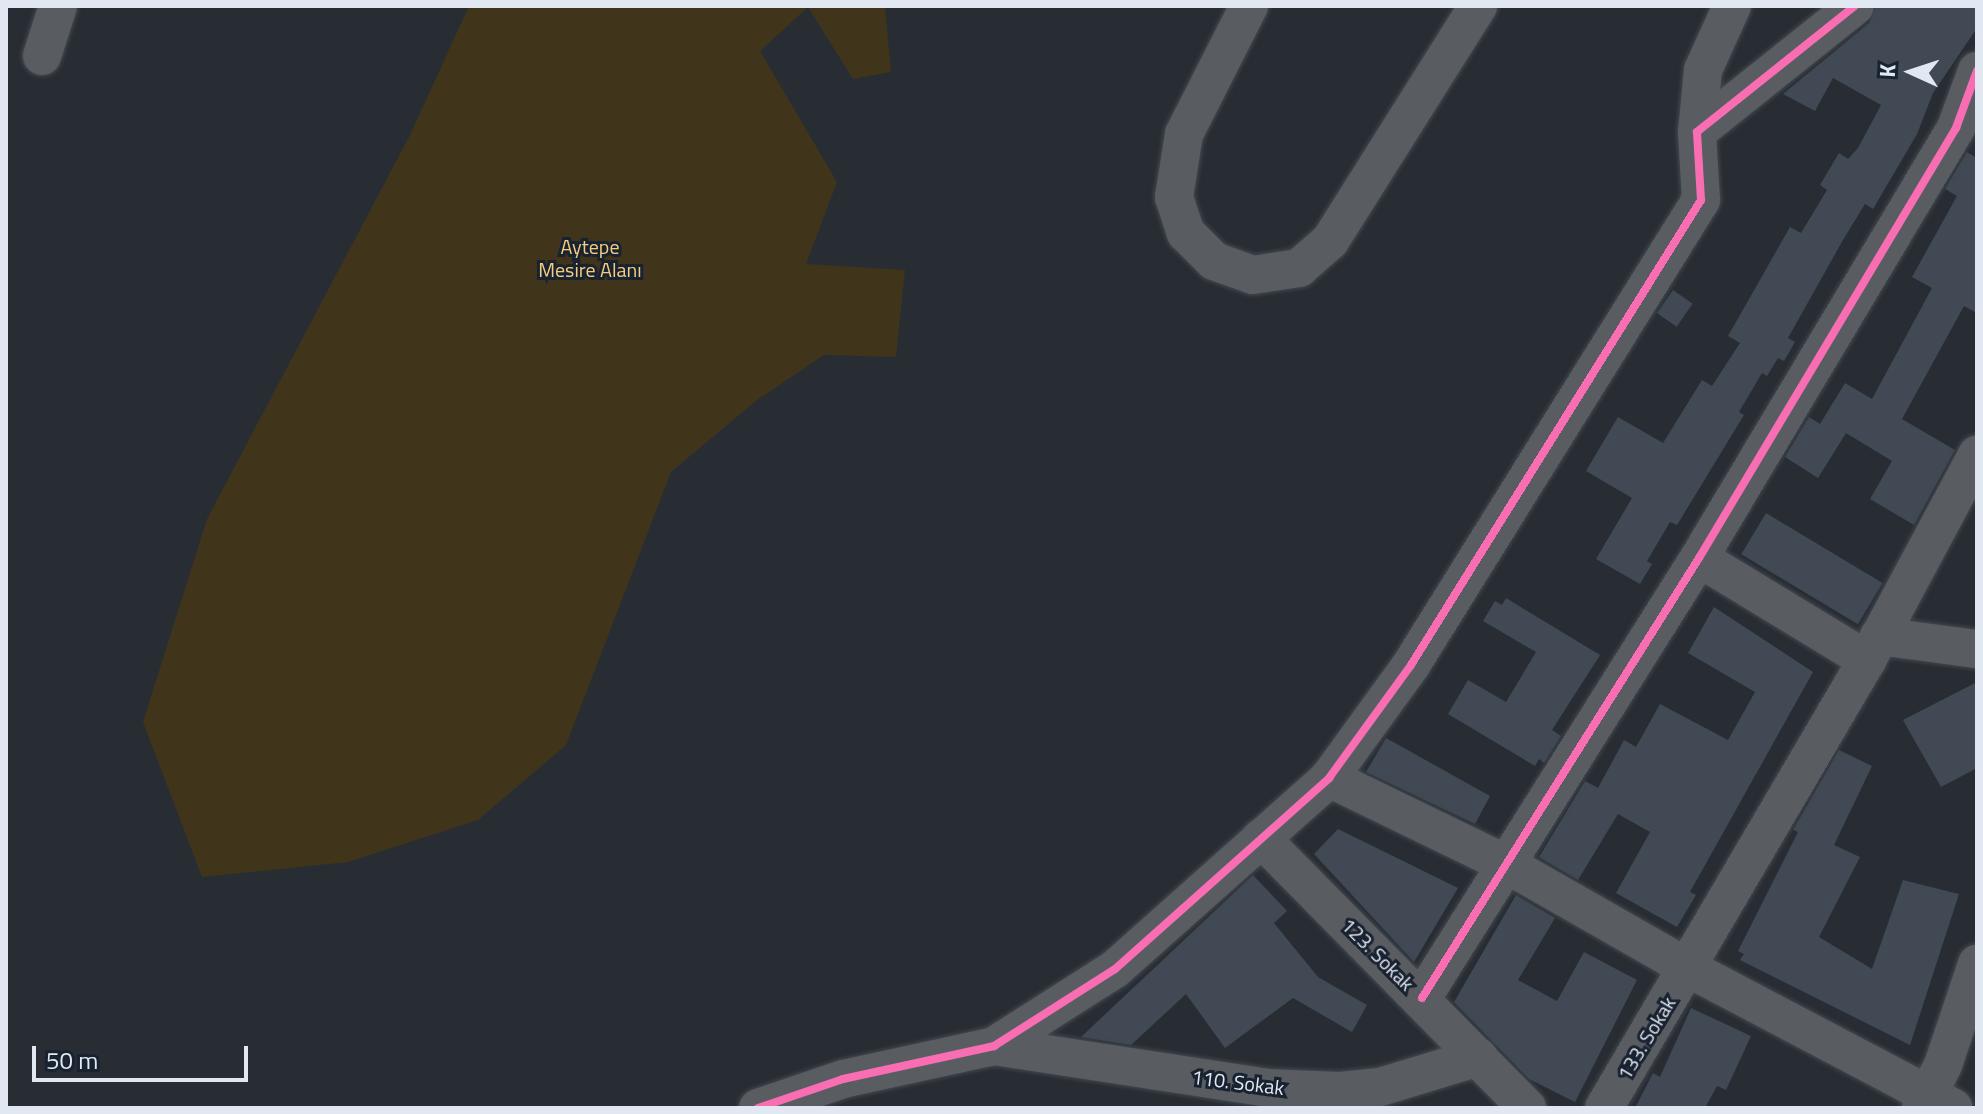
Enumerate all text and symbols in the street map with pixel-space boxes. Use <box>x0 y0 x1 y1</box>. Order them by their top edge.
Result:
north arrow <box>1871 32 1951 112</box>
text: K <box>1870 63 1904 78</box>
park label: Aytepe Mesire Alanı <box>538 235 642 282</box>
street label: 123. Sokak <box>1337 913 1419 995</box>
street label: 133. Sokak <box>1612 992 1680 1084</box>
scale bar <box>36 1030 252 1080</box>
text: 50 m <box>46 1042 98 1078</box>
street label: 110. Sokak <box>1190 1064 1286 1100</box>

